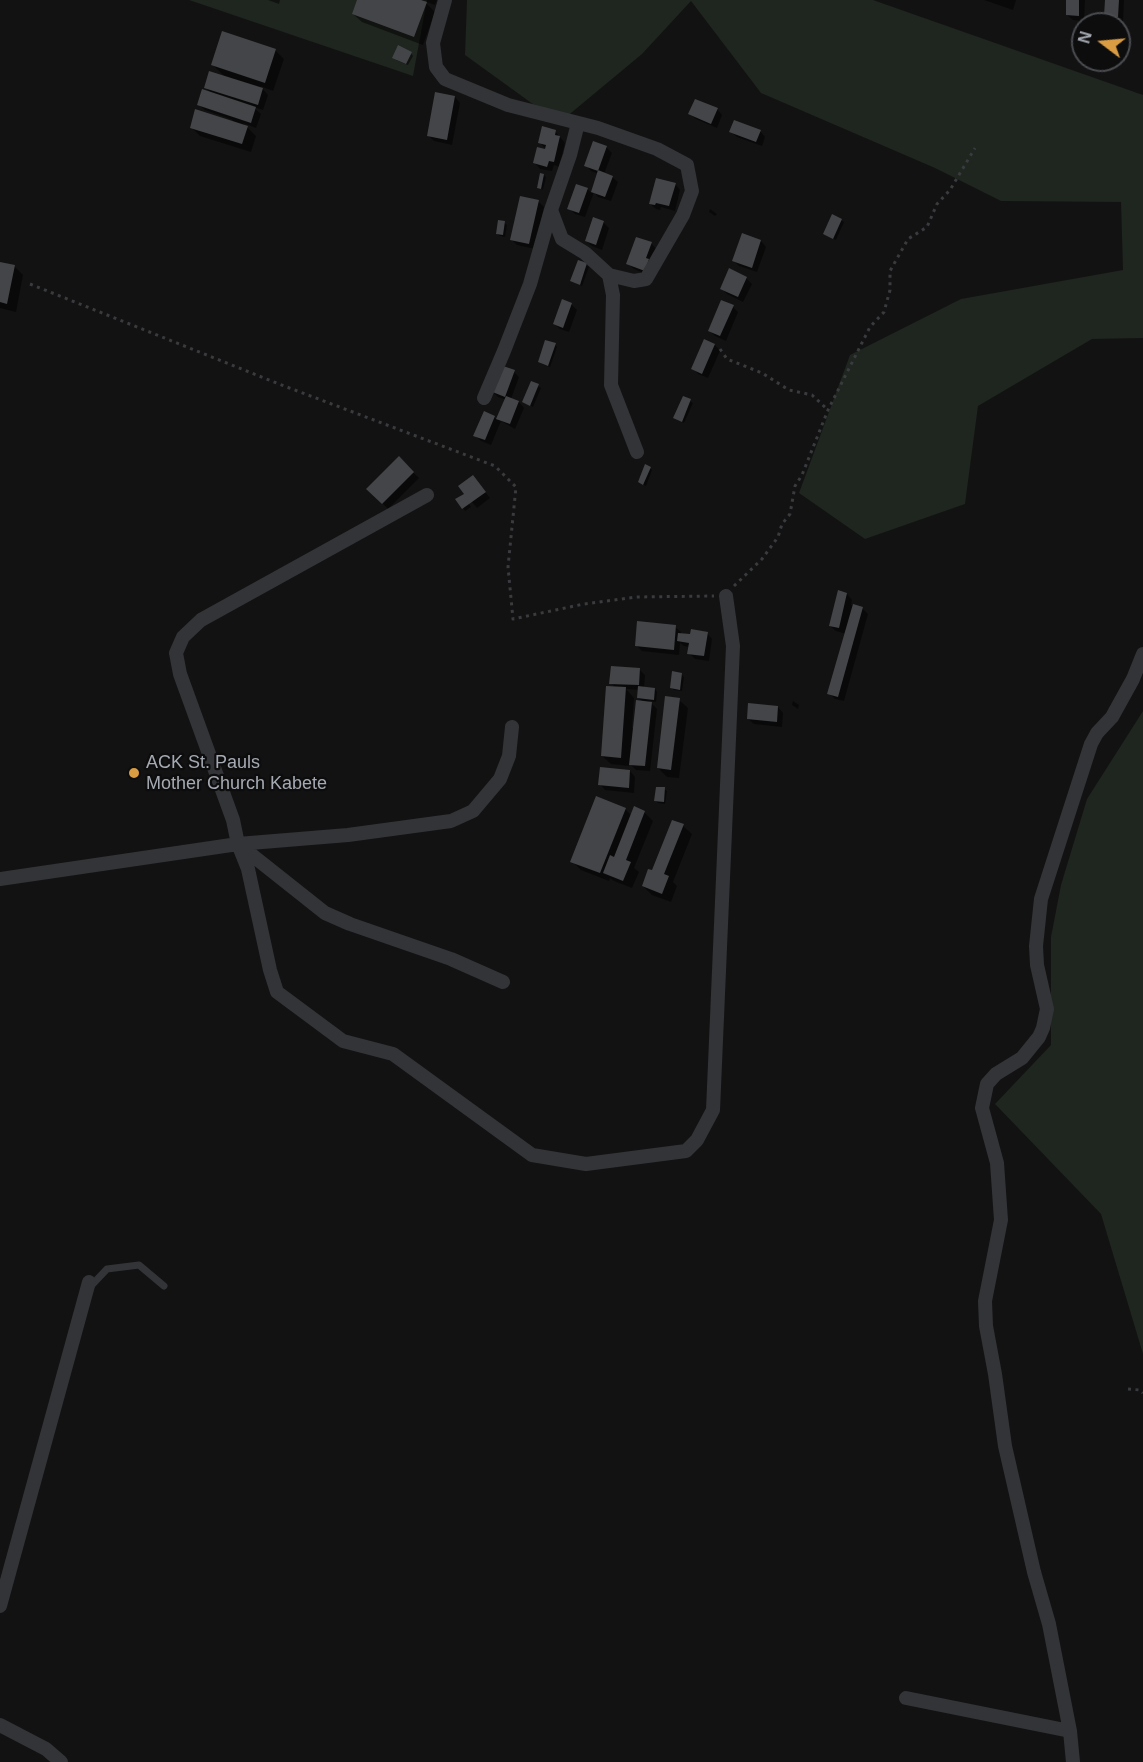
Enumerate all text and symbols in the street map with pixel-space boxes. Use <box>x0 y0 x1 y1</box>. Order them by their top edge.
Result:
north arrow <box>1071 12 1131 72</box>
text: N <box>1075 30 1095 45</box>
place label: ACK St. Pauls Mother Church Kabete <box>146 752 327 795</box>
marker: ACK St. Pauls Mother Church Kabete <box>127 766 141 780</box>

